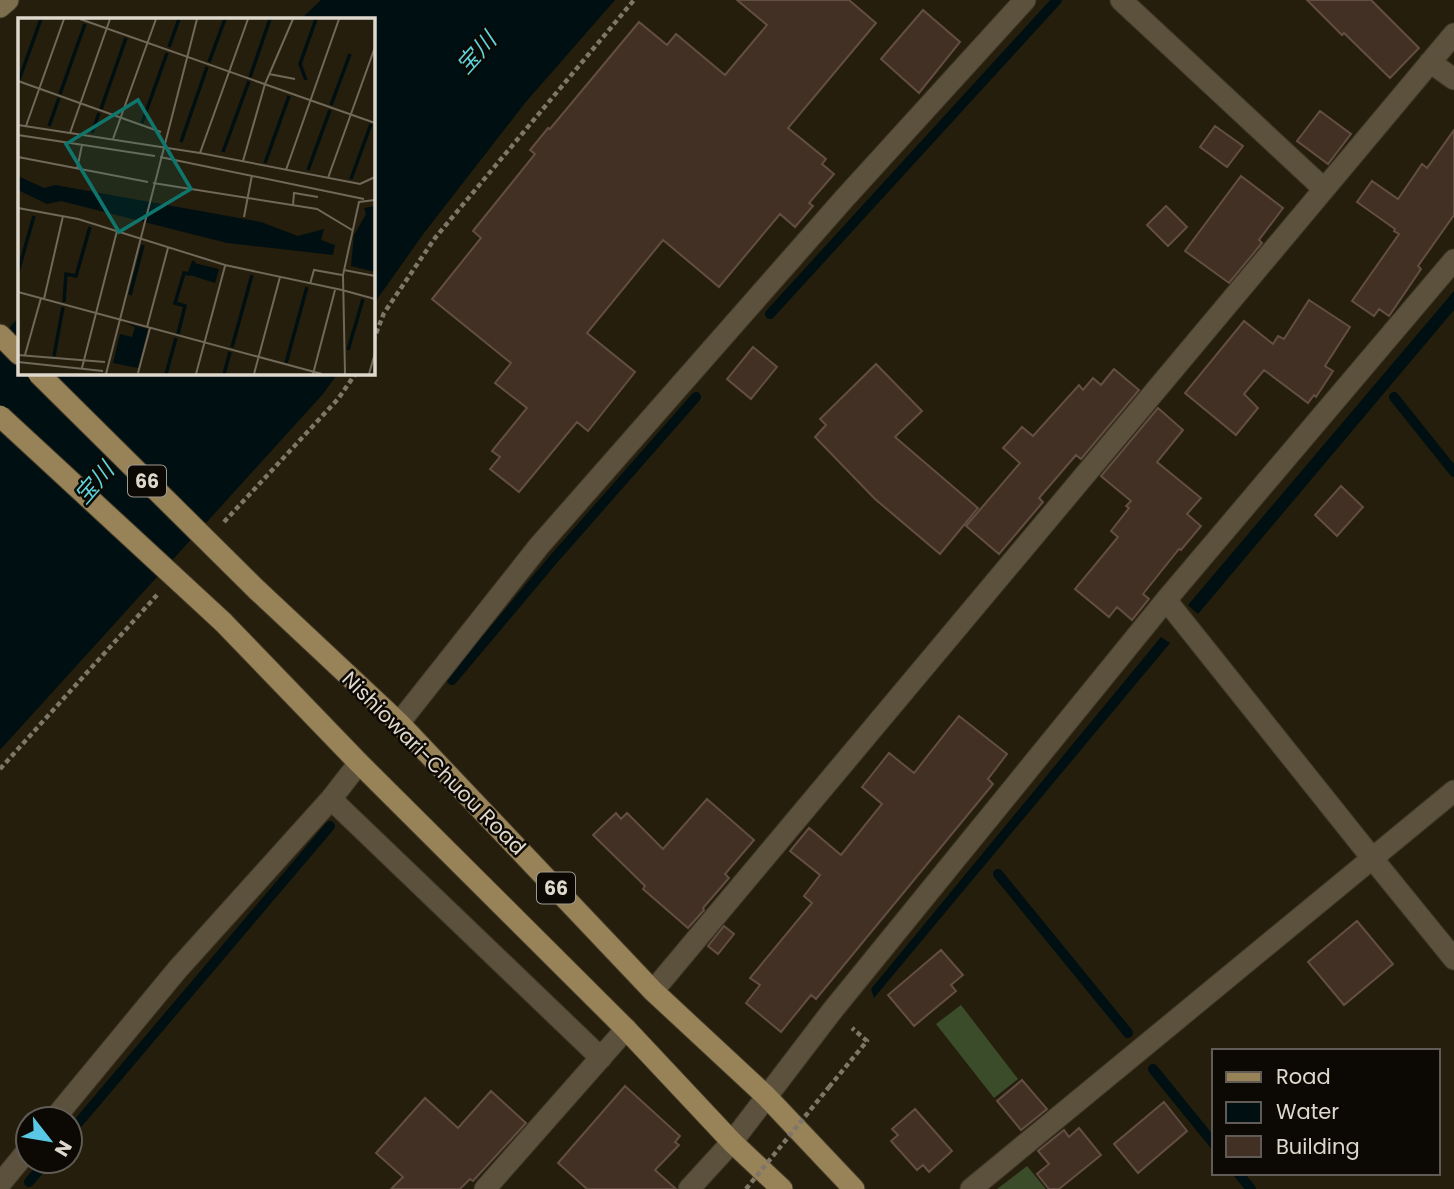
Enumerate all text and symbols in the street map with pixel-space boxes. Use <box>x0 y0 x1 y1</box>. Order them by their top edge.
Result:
inset map <box>18 18 374 374</box>
water label: 宝川 <box>449 23 505 81</box>
water label: 宝川 <box>67 453 123 511</box>
road number: 66 <box>128 466 166 496</box>
street label: Nishiowari-Chuou Road <box>336 665 532 861</box>
road number: 66 <box>537 873 575 904</box>
legend <box>1212 1049 1440 1175</box>
text: Road <box>1276 1062 1331 1091</box>
text: Water <box>1276 1097 1339 1126</box>
north arrow <box>14 1105 84 1175</box>
text: Building <box>1276 1132 1360 1161</box>
text: N <box>48 1135 78 1162</box>

